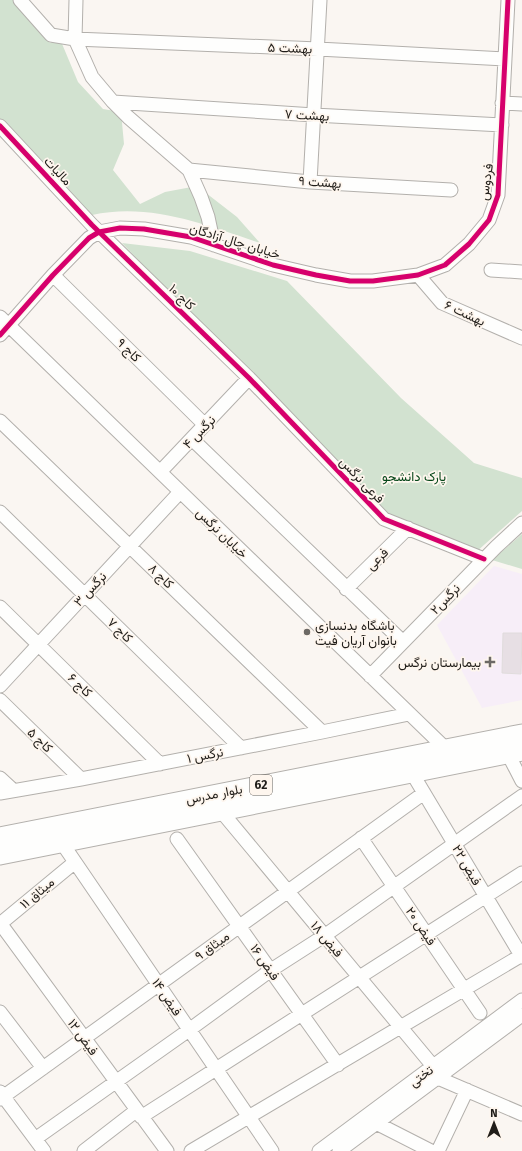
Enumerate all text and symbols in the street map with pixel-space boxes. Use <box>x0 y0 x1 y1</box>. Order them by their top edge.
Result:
street label: بهشت ۵ <box>267 40 313 57</box>
street label: بهشت ۷ <box>284 106 330 125</box>
street label: مالیات <box>41 154 75 188</box>
street label: فردوس <box>476 162 497 202</box>
street label: بهشت ۹ <box>298 173 342 192</box>
street label: خیابان چال آزادگان <box>187 220 282 264</box>
street label: کاج ۱۰ <box>164 281 198 315</box>
street label: بهشت ۶ <box>442 297 488 330</box>
street label: کاج ۹ <box>113 335 144 367</box>
street label: نرگس ۴ <box>180 412 219 452</box>
street label: فرعی نرگس <box>336 454 388 507</box>
park label: پارک دانشجو <box>382 469 446 486</box>
street label: خیابان نرگس <box>192 505 251 562</box>
street label: فرعی <box>363 545 392 574</box>
street label: کاج ۸ <box>144 561 177 593</box>
street label: نرگس ۳ <box>70 569 111 610</box>
street label: نرگس۲ <box>427 581 464 618</box>
street label: کاج ۷ <box>103 615 136 647</box>
place label: باشگاه بدنسازی بانوان آریان فیت <box>315 618 397 649</box>
marker: باشگاه بدنسازی بانوان آریان فیت <box>302 627 312 637</box>
place label: بیمارستان نرگس <box>398 655 481 671</box>
marker: بیمارستان نرگس <box>484 656 496 668</box>
street label: کاج ۶ <box>63 670 95 702</box>
street label: کاج ۵ <box>23 725 56 757</box>
street label: نرگس ۱ <box>186 744 225 767</box>
road number: 62 <box>250 775 272 795</box>
street label: بلوار مدرس <box>184 781 244 808</box>
street label: فیض ۲۲ <box>449 842 485 888</box>
street label: میثاق ۱۱ <box>17 874 58 912</box>
street label: فیض ۲۰ <box>402 904 439 949</box>
street label: فیض ۱۸ <box>307 918 346 961</box>
street label: میثاق ۹ <box>192 929 233 964</box>
street label: فیض ۱۶ <box>246 941 283 984</box>
street label: فیض ۱۴ <box>148 975 185 1019</box>
street label: فیض ۱۲ <box>64 1016 101 1059</box>
street label: تختی <box>406 1062 436 1091</box>
north arrow <box>474 1103 514 1143</box>
text: N <box>490 1107 498 1120</box>

